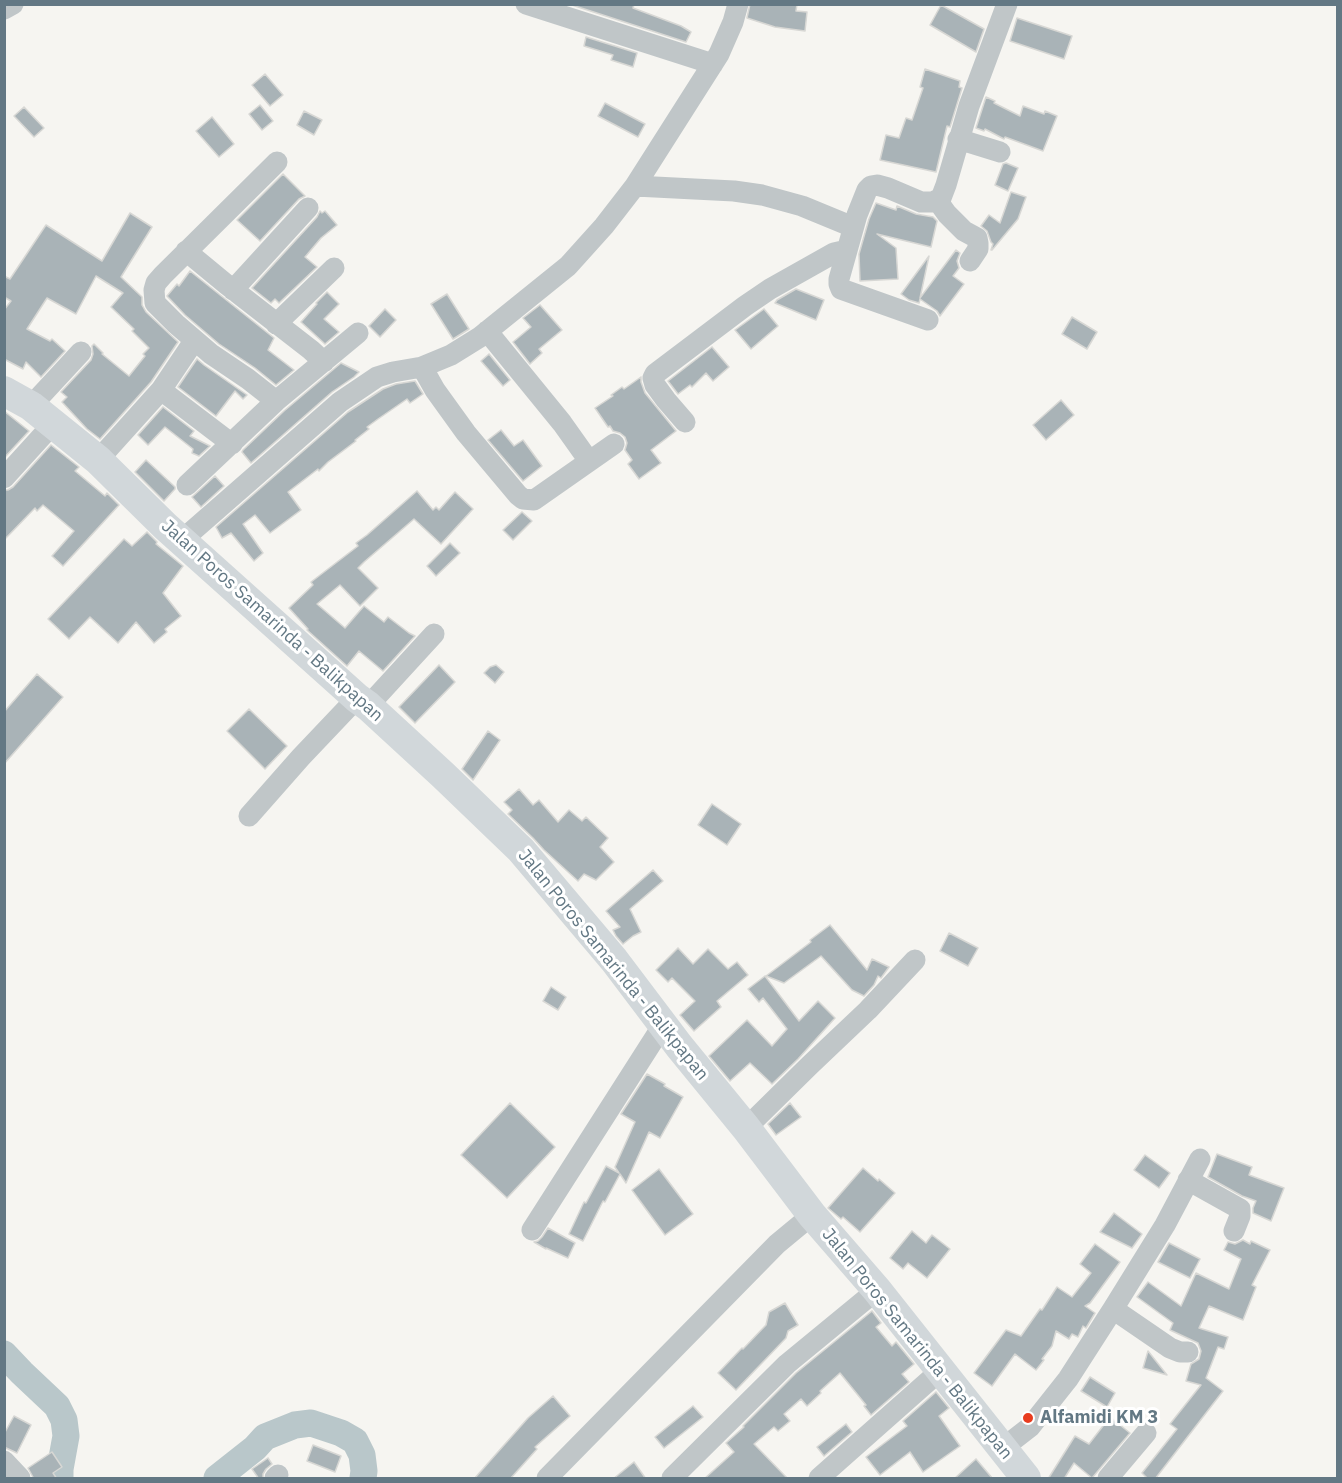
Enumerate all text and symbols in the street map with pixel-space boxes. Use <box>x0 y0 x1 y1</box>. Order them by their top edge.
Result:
street label: Jalan Poros Samarinda - Balikpapan <box>157 516 387 726</box>
street label: Jalan Poros Samarinda - Balikpapan <box>513 845 713 1085</box>
street label: Jalan Poros Samarinda - Balikpapan <box>817 1224 1017 1464</box>
place label: Alfamidi KM 3 <box>1040 1407 1158 1429</box>
marker: Alfamidi KM 3 <box>1021 1411 1035 1425</box>

